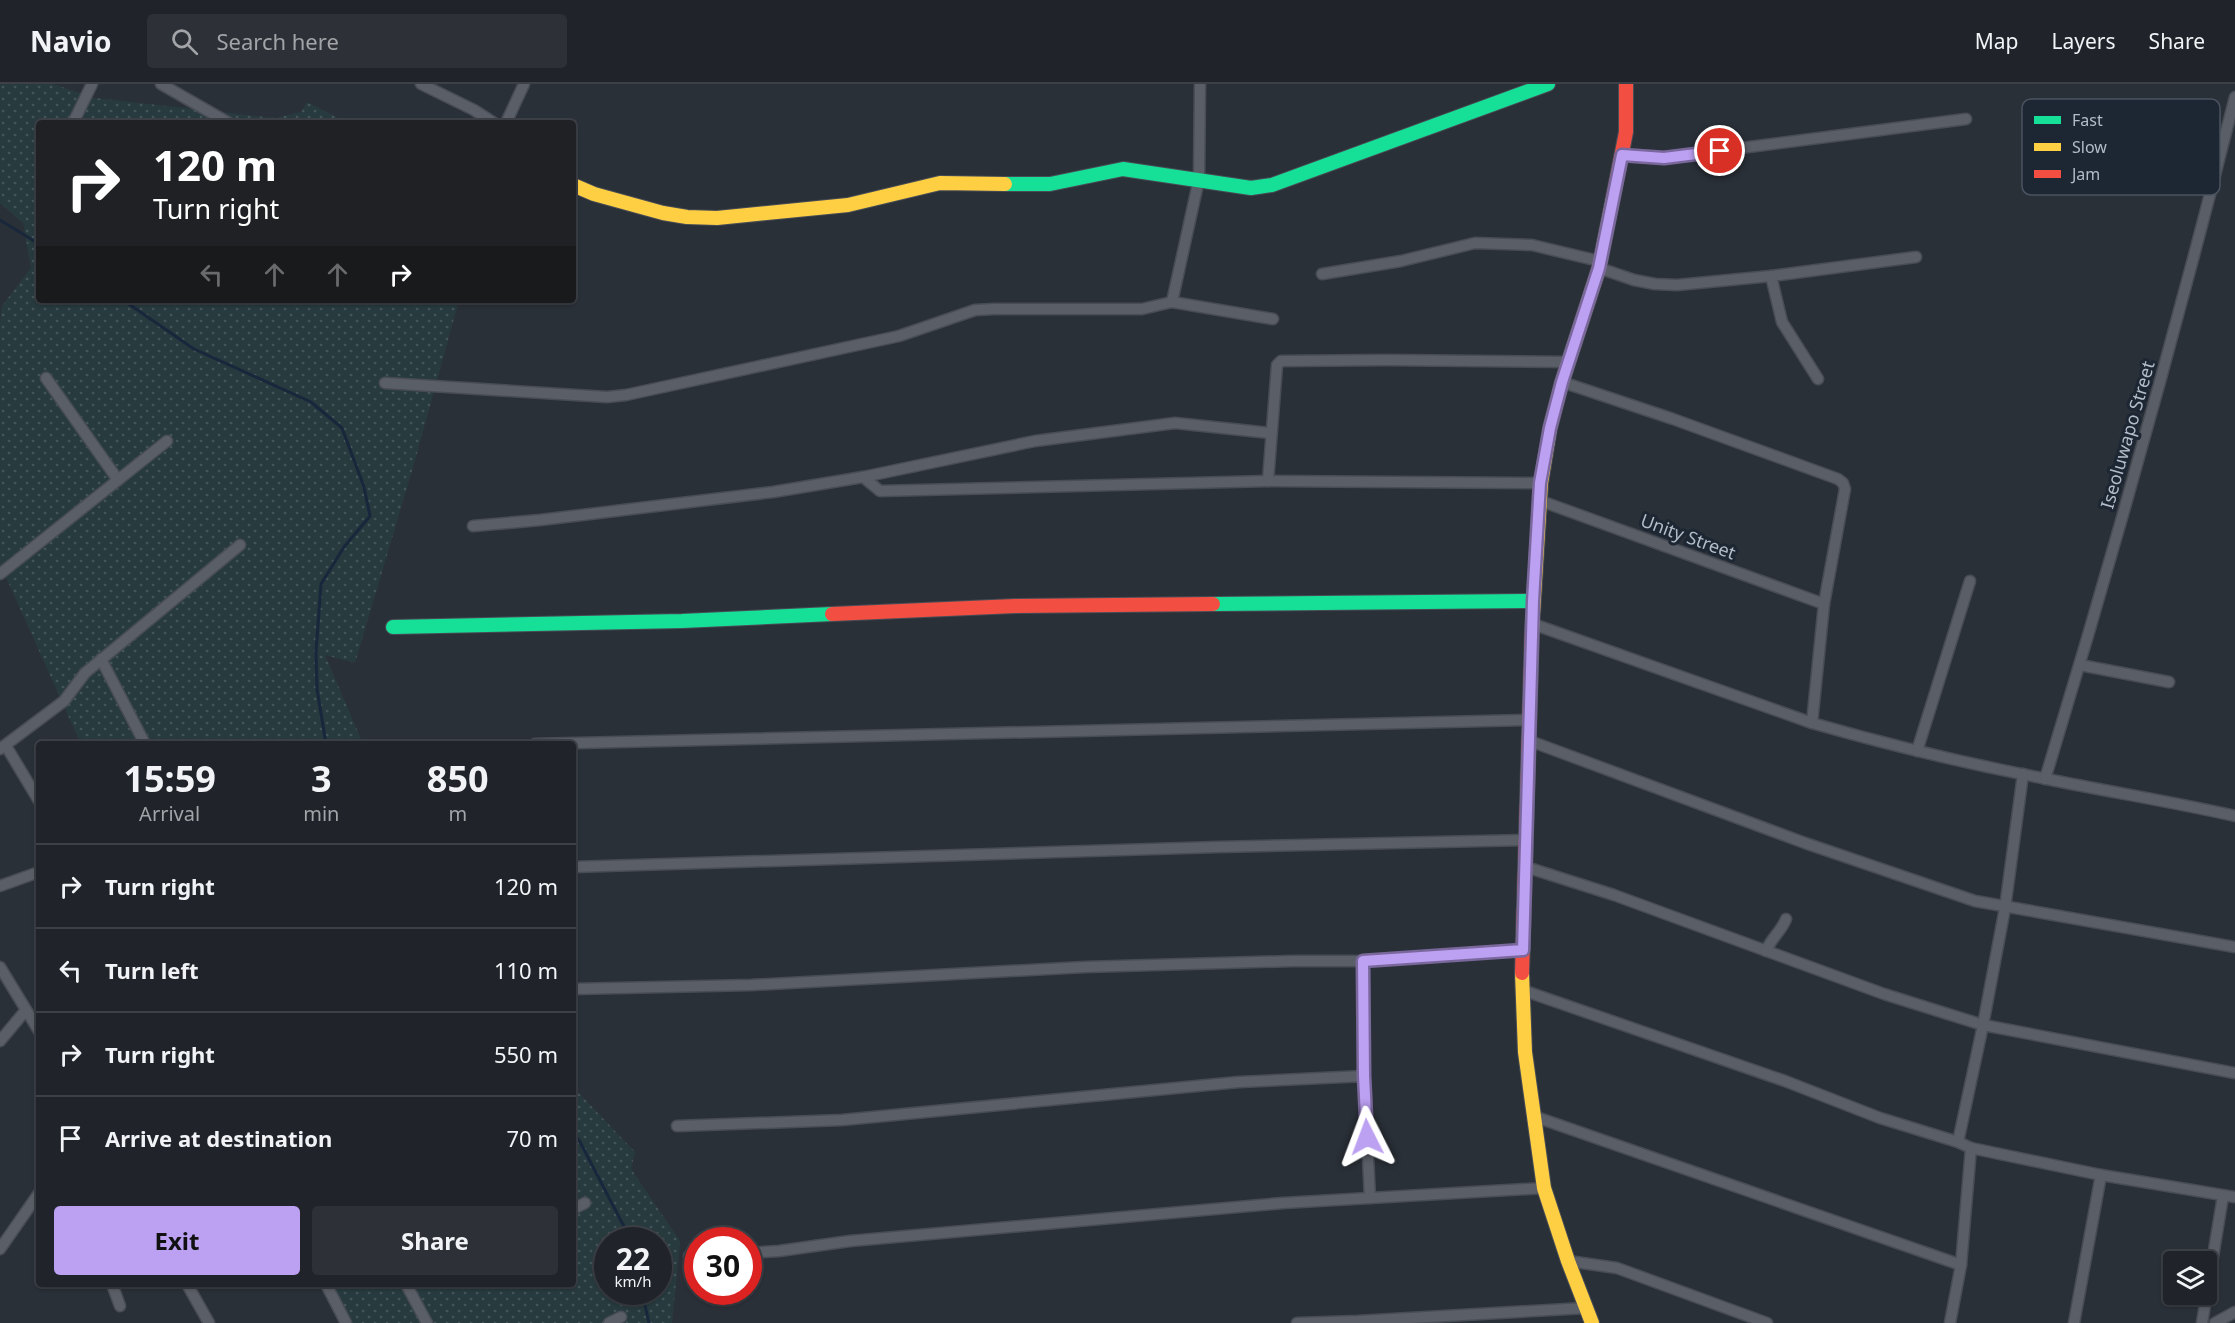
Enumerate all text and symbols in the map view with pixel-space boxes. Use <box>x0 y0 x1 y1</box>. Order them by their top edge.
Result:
search box <box>147 14 567 68</box>
text: Navio <box>30 22 111 60</box>
icon: search <box>168 25 201 58</box>
text: Search here <box>216 26 339 56</box>
text: Map <box>1975 27 2019 55</box>
text: Layers <box>2052 27 2116 55</box>
text: Share <box>2149 27 2205 55</box>
legend <box>2022 99 2220 195</box>
text: Fast <box>2072 109 2103 131</box>
pin <box>1694 125 1745 176</box>
icon: arrive <box>1703 134 1736 167</box>
text: 120 m <box>153 136 277 193</box>
text: Slow <box>2072 136 2107 158</box>
icon: right <box>54 144 132 222</box>
text: Jam <box>2070 163 2100 185</box>
text: Turn right <box>153 190 279 227</box>
icon: left <box>195 258 228 291</box>
icon: ahead <box>258 258 291 291</box>
icon: ahead <box>321 258 354 291</box>
icon: right <box>384 258 417 291</box>
street label: Iseoluwapo Street <box>2094 358 2160 511</box>
street label: Unity Street <box>1637 508 1740 565</box>
text: 15:59 <box>123 754 216 803</box>
text: 3 <box>311 754 332 803</box>
text: 850 <box>427 754 489 803</box>
text: Arrival <box>139 800 200 827</box>
text: min <box>303 800 339 827</box>
text: m <box>448 800 467 827</box>
icon: right <box>54 870 87 903</box>
text: Turn right <box>105 871 215 901</box>
text: 120 m <box>494 871 558 901</box>
icon: left <box>54 954 87 987</box>
text: Turn left <box>105 955 199 985</box>
text: 110 m <box>494 955 558 985</box>
icon: right <box>54 1038 87 1071</box>
text: Turn right <box>105 1039 215 1069</box>
text: 550 m <box>494 1039 558 1069</box>
position arrow <box>1335 1105 1399 1169</box>
icon: arrive <box>54 1122 87 1155</box>
text: Arrive at destination <box>105 1123 332 1153</box>
text: 70 m <box>507 1123 558 1153</box>
button: Exit <box>54 1206 300 1275</box>
button: Share <box>312 1206 558 1275</box>
speed limit sign: 30 <box>684 1227 762 1305</box>
text: 22 <box>616 1238 650 1279</box>
map controls <box>2163 1251 2217 1305</box>
button: layers <box>2163 1251 2217 1305</box>
text: km/h <box>615 1271 651 1291</box>

